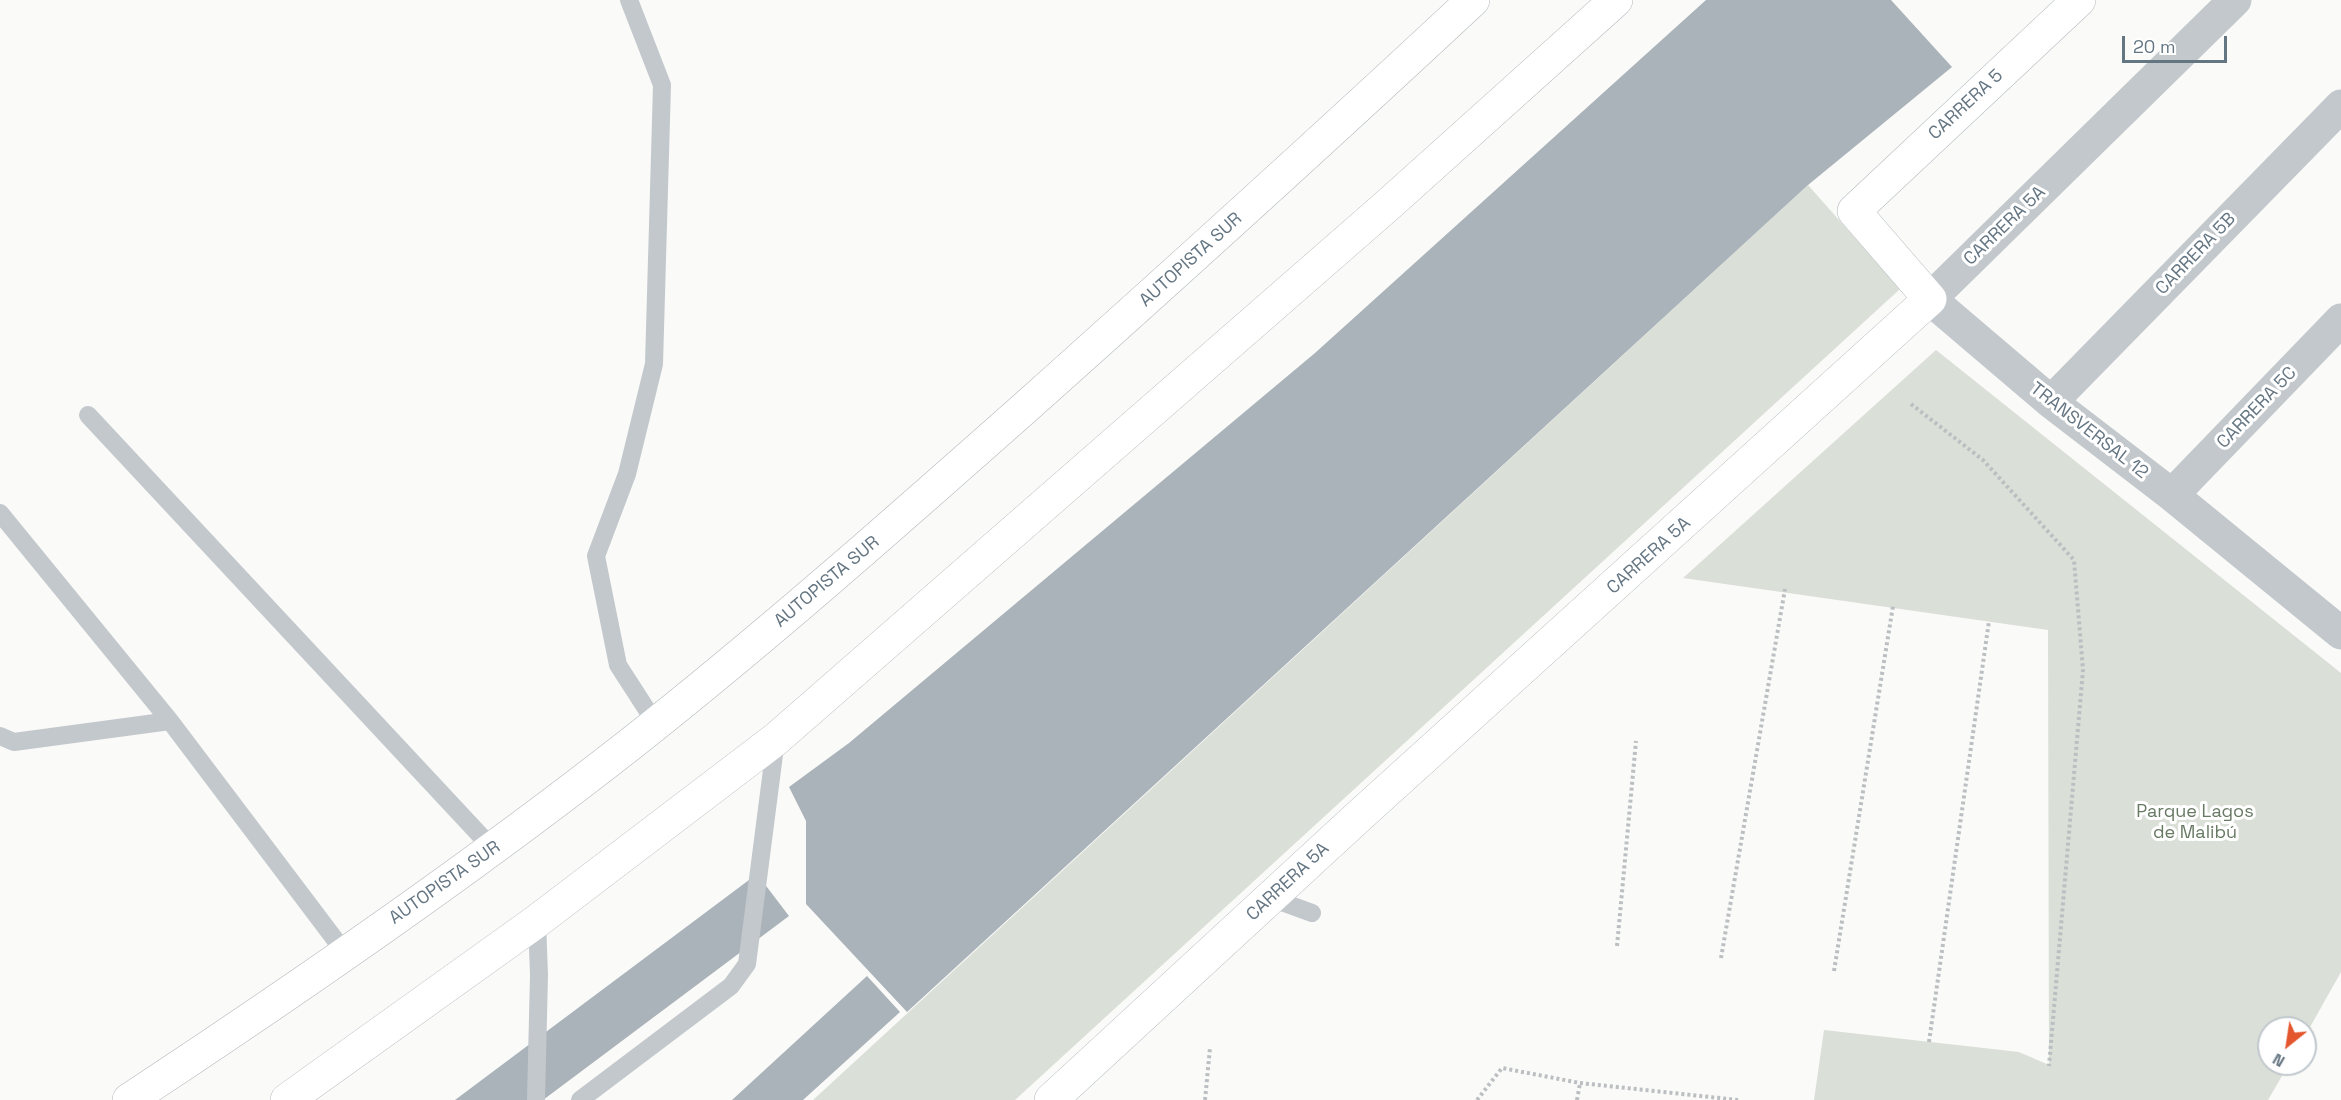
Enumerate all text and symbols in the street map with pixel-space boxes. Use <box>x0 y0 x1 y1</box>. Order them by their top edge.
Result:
scale bar <box>2125 24 2230 62</box>
text: 20 m <box>2133 35 2176 58</box>
street label: CARRERA 5 <box>1924 65 2008 145</box>
street label: CARRERA 5A <box>1960 182 2050 270</box>
street label: AUTOPISTA SUR <box>1135 208 1247 312</box>
street label: CARRERA 5B <box>2152 209 2240 299</box>
street label: CARRERA 5C <box>2213 363 2301 453</box>
street label: TRANSVERSAL 12 <box>2026 378 2152 484</box>
street label: CARRERA 5A <box>1603 513 1695 599</box>
street label: AUTOPISTA SUR <box>770 532 884 632</box>
park label: Parque Lagos de Malibú <box>2136 801 2254 844</box>
street label: AUTOPISTA SUR <box>385 837 505 929</box>
street label: CARRERA 5A <box>1242 838 1334 926</box>
north arrow <box>2257 1016 2317 1076</box>
text: N <box>2269 1049 2289 1072</box>

